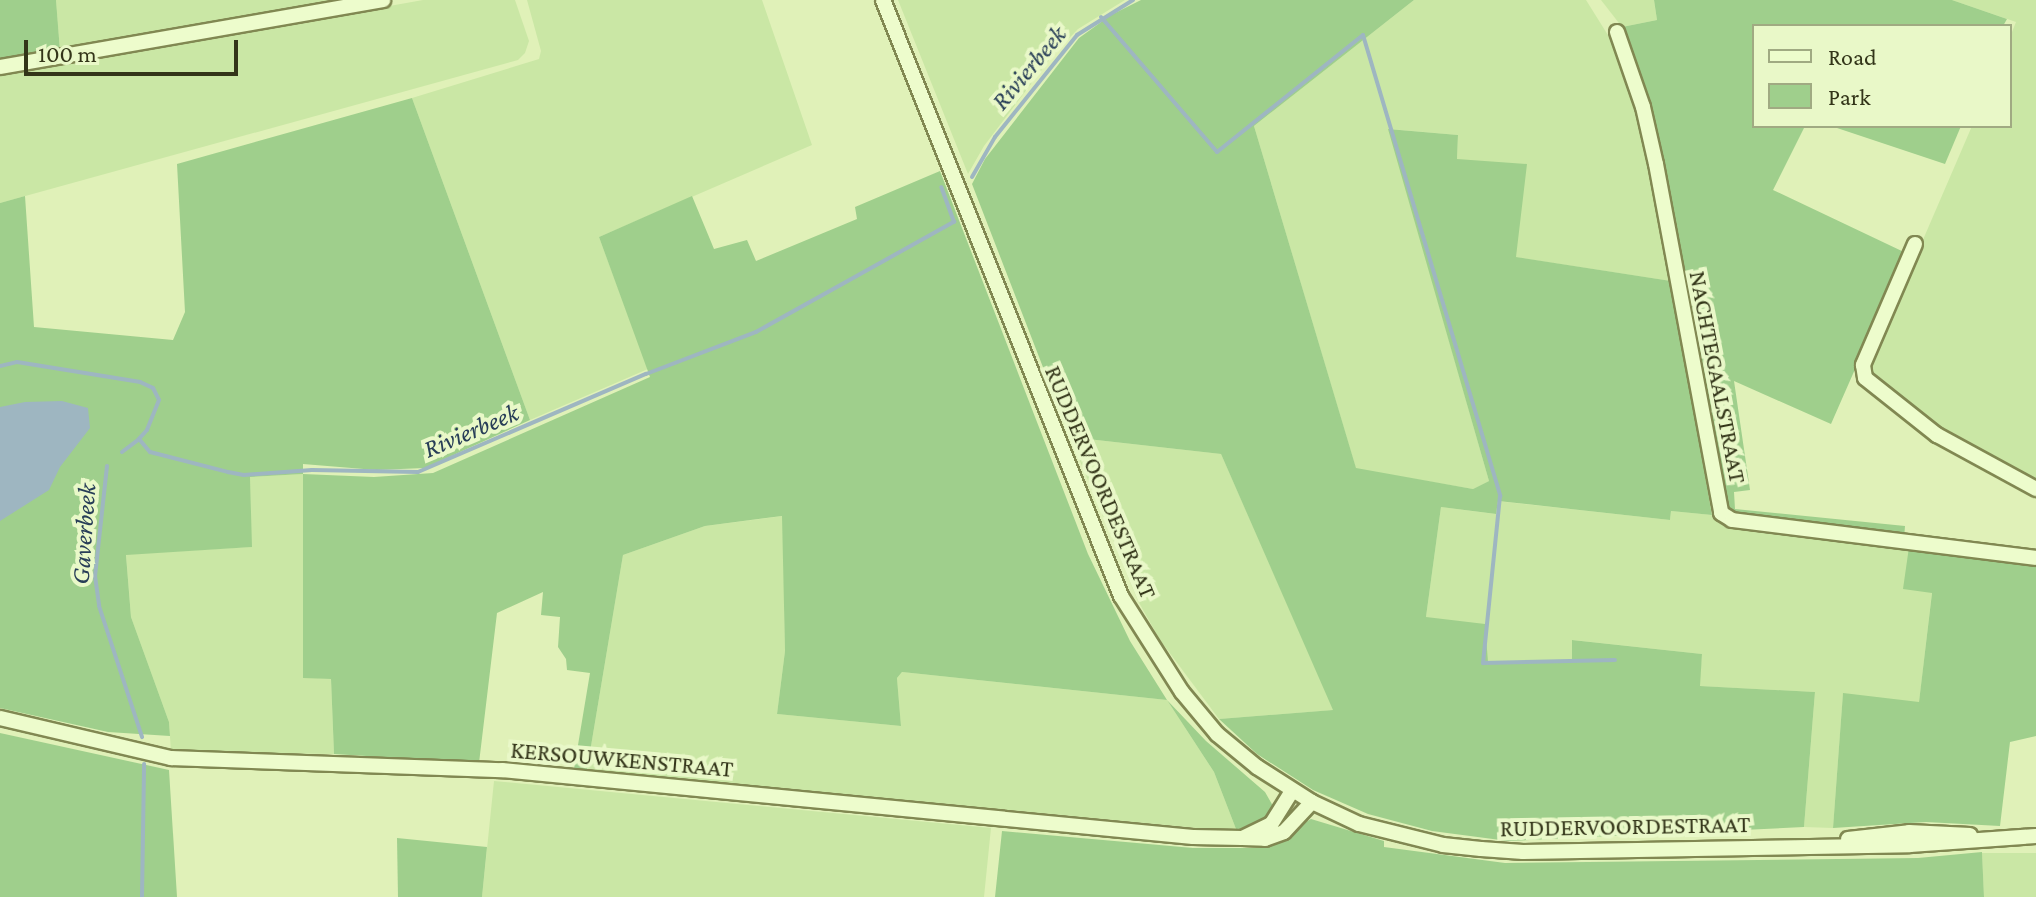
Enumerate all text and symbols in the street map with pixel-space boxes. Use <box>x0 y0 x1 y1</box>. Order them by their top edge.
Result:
water label: Rivierbeek <box>985 20 1073 116</box>
scale bar <box>28 24 242 74</box>
legend <box>1752 24 2012 128</box>
text: 100 m <box>38 40 97 67</box>
text: Road <box>1828 43 1877 70</box>
text: Park <box>1828 83 1871 110</box>
street label: NACHTEGAALSTRAAT <box>1683 268 1753 486</box>
street label: RUDDERVOORDESTRAAT <box>1039 361 1163 603</box>
water label: Rivierbeek <box>419 397 523 465</box>
water label: Gaverbeek <box>65 483 103 585</box>
street label: KERSOUWKENSTRAAT <box>509 735 735 783</box>
street label: RUDDERVOORDESTRAAT <box>1500 809 1750 843</box>

